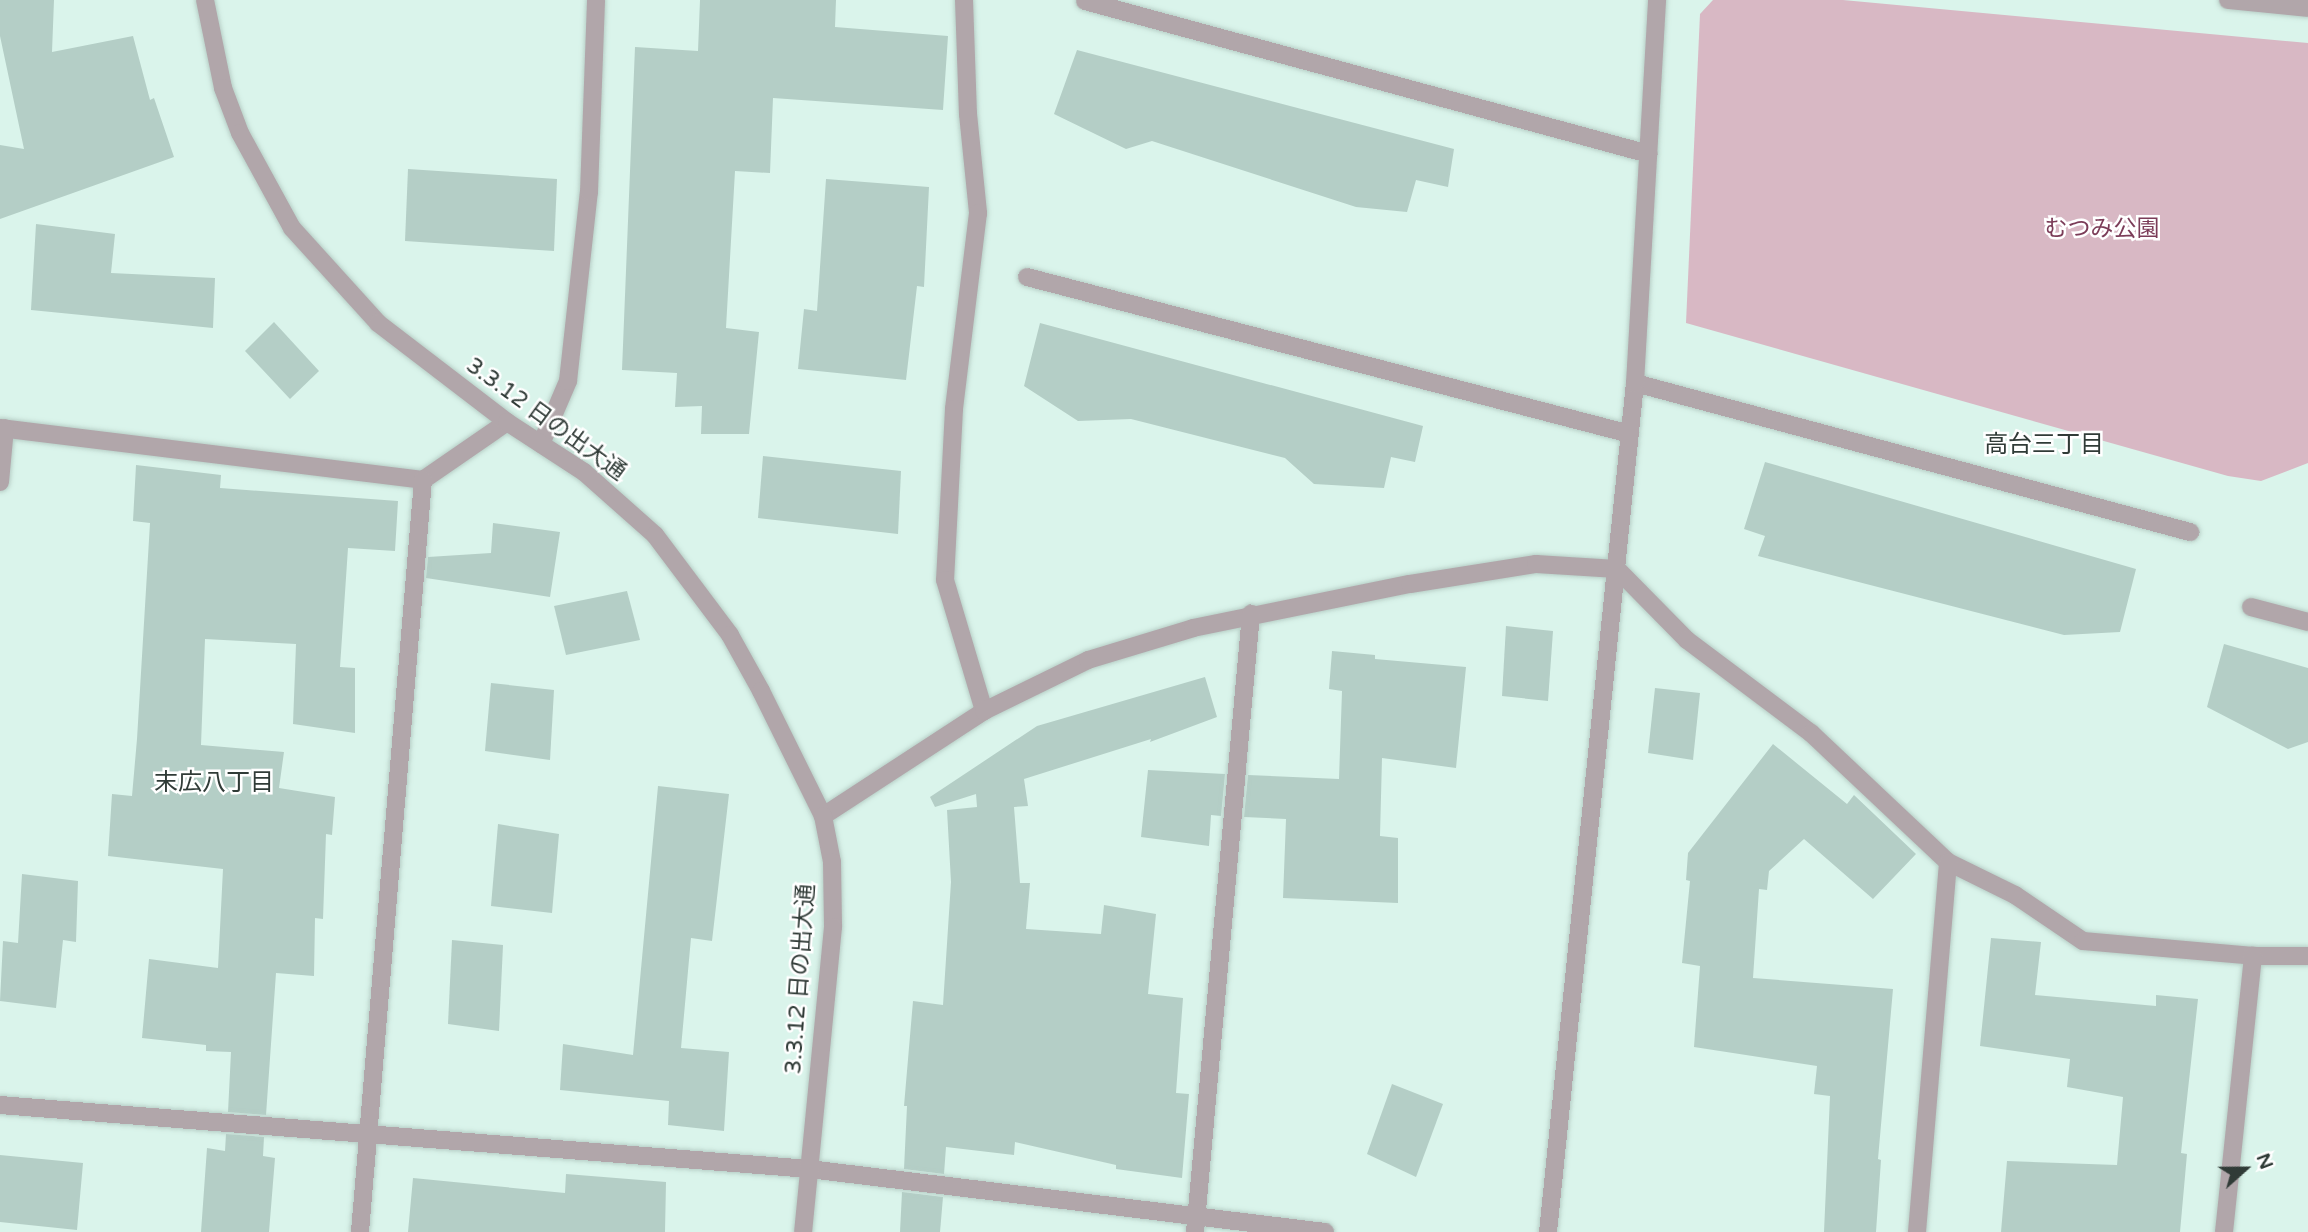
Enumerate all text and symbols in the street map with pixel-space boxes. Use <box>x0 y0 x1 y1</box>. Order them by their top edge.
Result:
park label: むつみ公園 <box>2045 215 2159 243</box>
street label: 3.3.12 日の出大通 <box>461 352 631 486</box>
district label: 高台三丁目 <box>1984 431 2104 459</box>
district label: 末広八丁目 <box>154 769 274 797</box>
street label: 3.3.12 日の出大通 <box>780 883 820 1075</box>
north arrow <box>2210 1134 2280 1204</box>
text: N <box>2252 1150 2278 1173</box>

